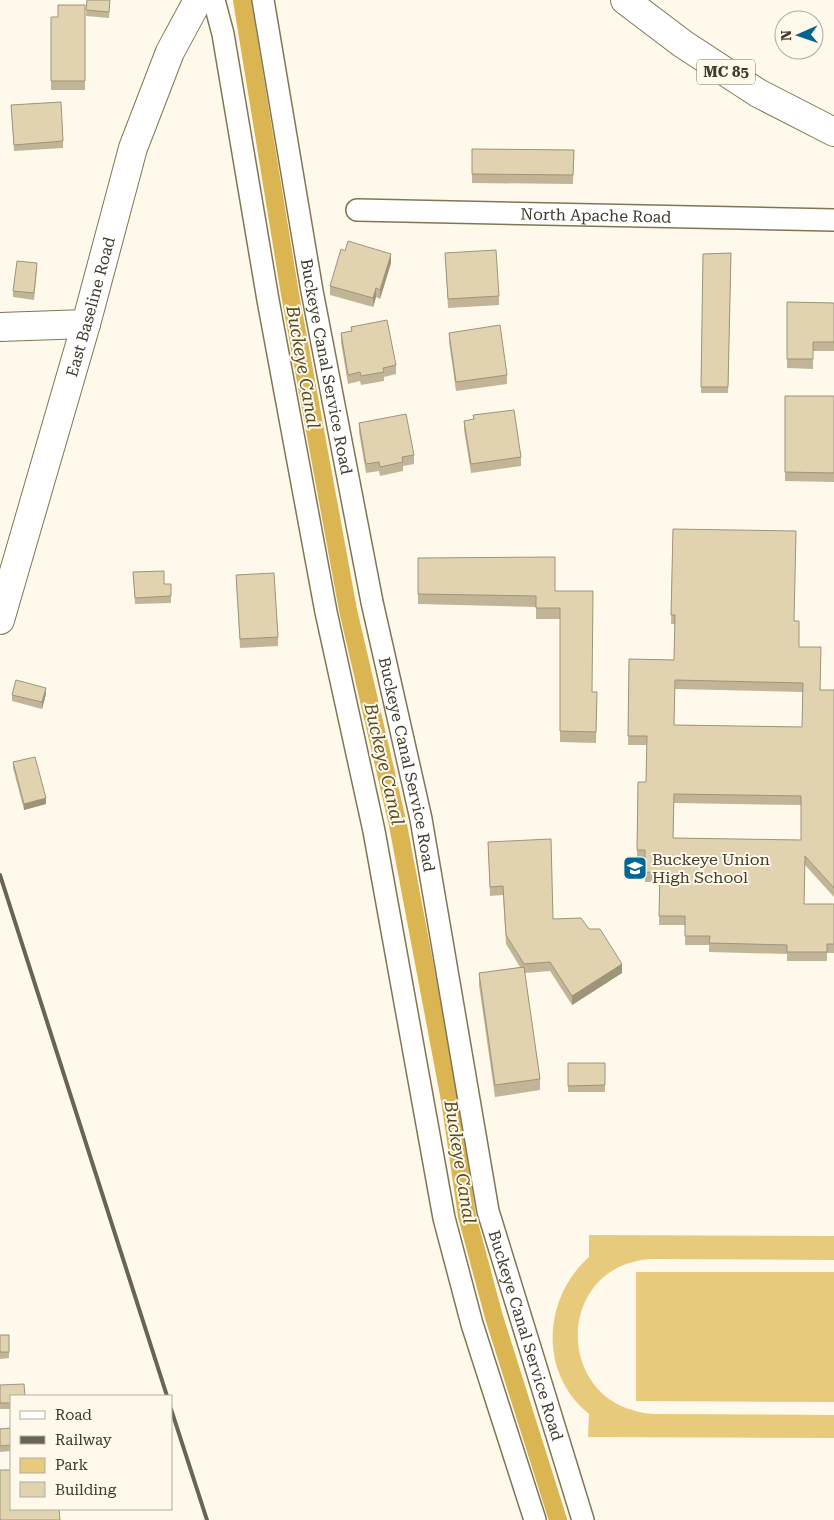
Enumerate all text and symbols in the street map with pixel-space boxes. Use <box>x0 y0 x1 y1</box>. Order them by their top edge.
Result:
north arrow <box>774 10 824 60</box>
text: N <box>778 30 794 41</box>
road number: MC 85 <box>697 60 755 84</box>
street label: North Apache Road <box>520 204 672 227</box>
street label: East Baseline Road <box>62 235 119 379</box>
street label: Buckeye Canal Service Road <box>297 257 356 476</box>
water label: Buckeye Canal <box>282 303 325 430</box>
street label: Buckeye Canal Service Road <box>375 655 439 873</box>
water label: Buckeye Canal <box>360 700 409 827</box>
place label: Buckeye Union High School <box>652 850 770 887</box>
school or university icon: Buckeye Union High School <box>622 855 648 881</box>
water label: Buckeye Canal <box>440 1098 481 1225</box>
street label: Buckeye Canal Service Road <box>484 1228 567 1443</box>
legend <box>10 1395 172 1510</box>
text: Road <box>55 1406 92 1424</box>
text: Railway <box>55 1431 112 1449</box>
text: Park <box>55 1456 89 1474</box>
text: Building <box>55 1481 117 1499</box>

